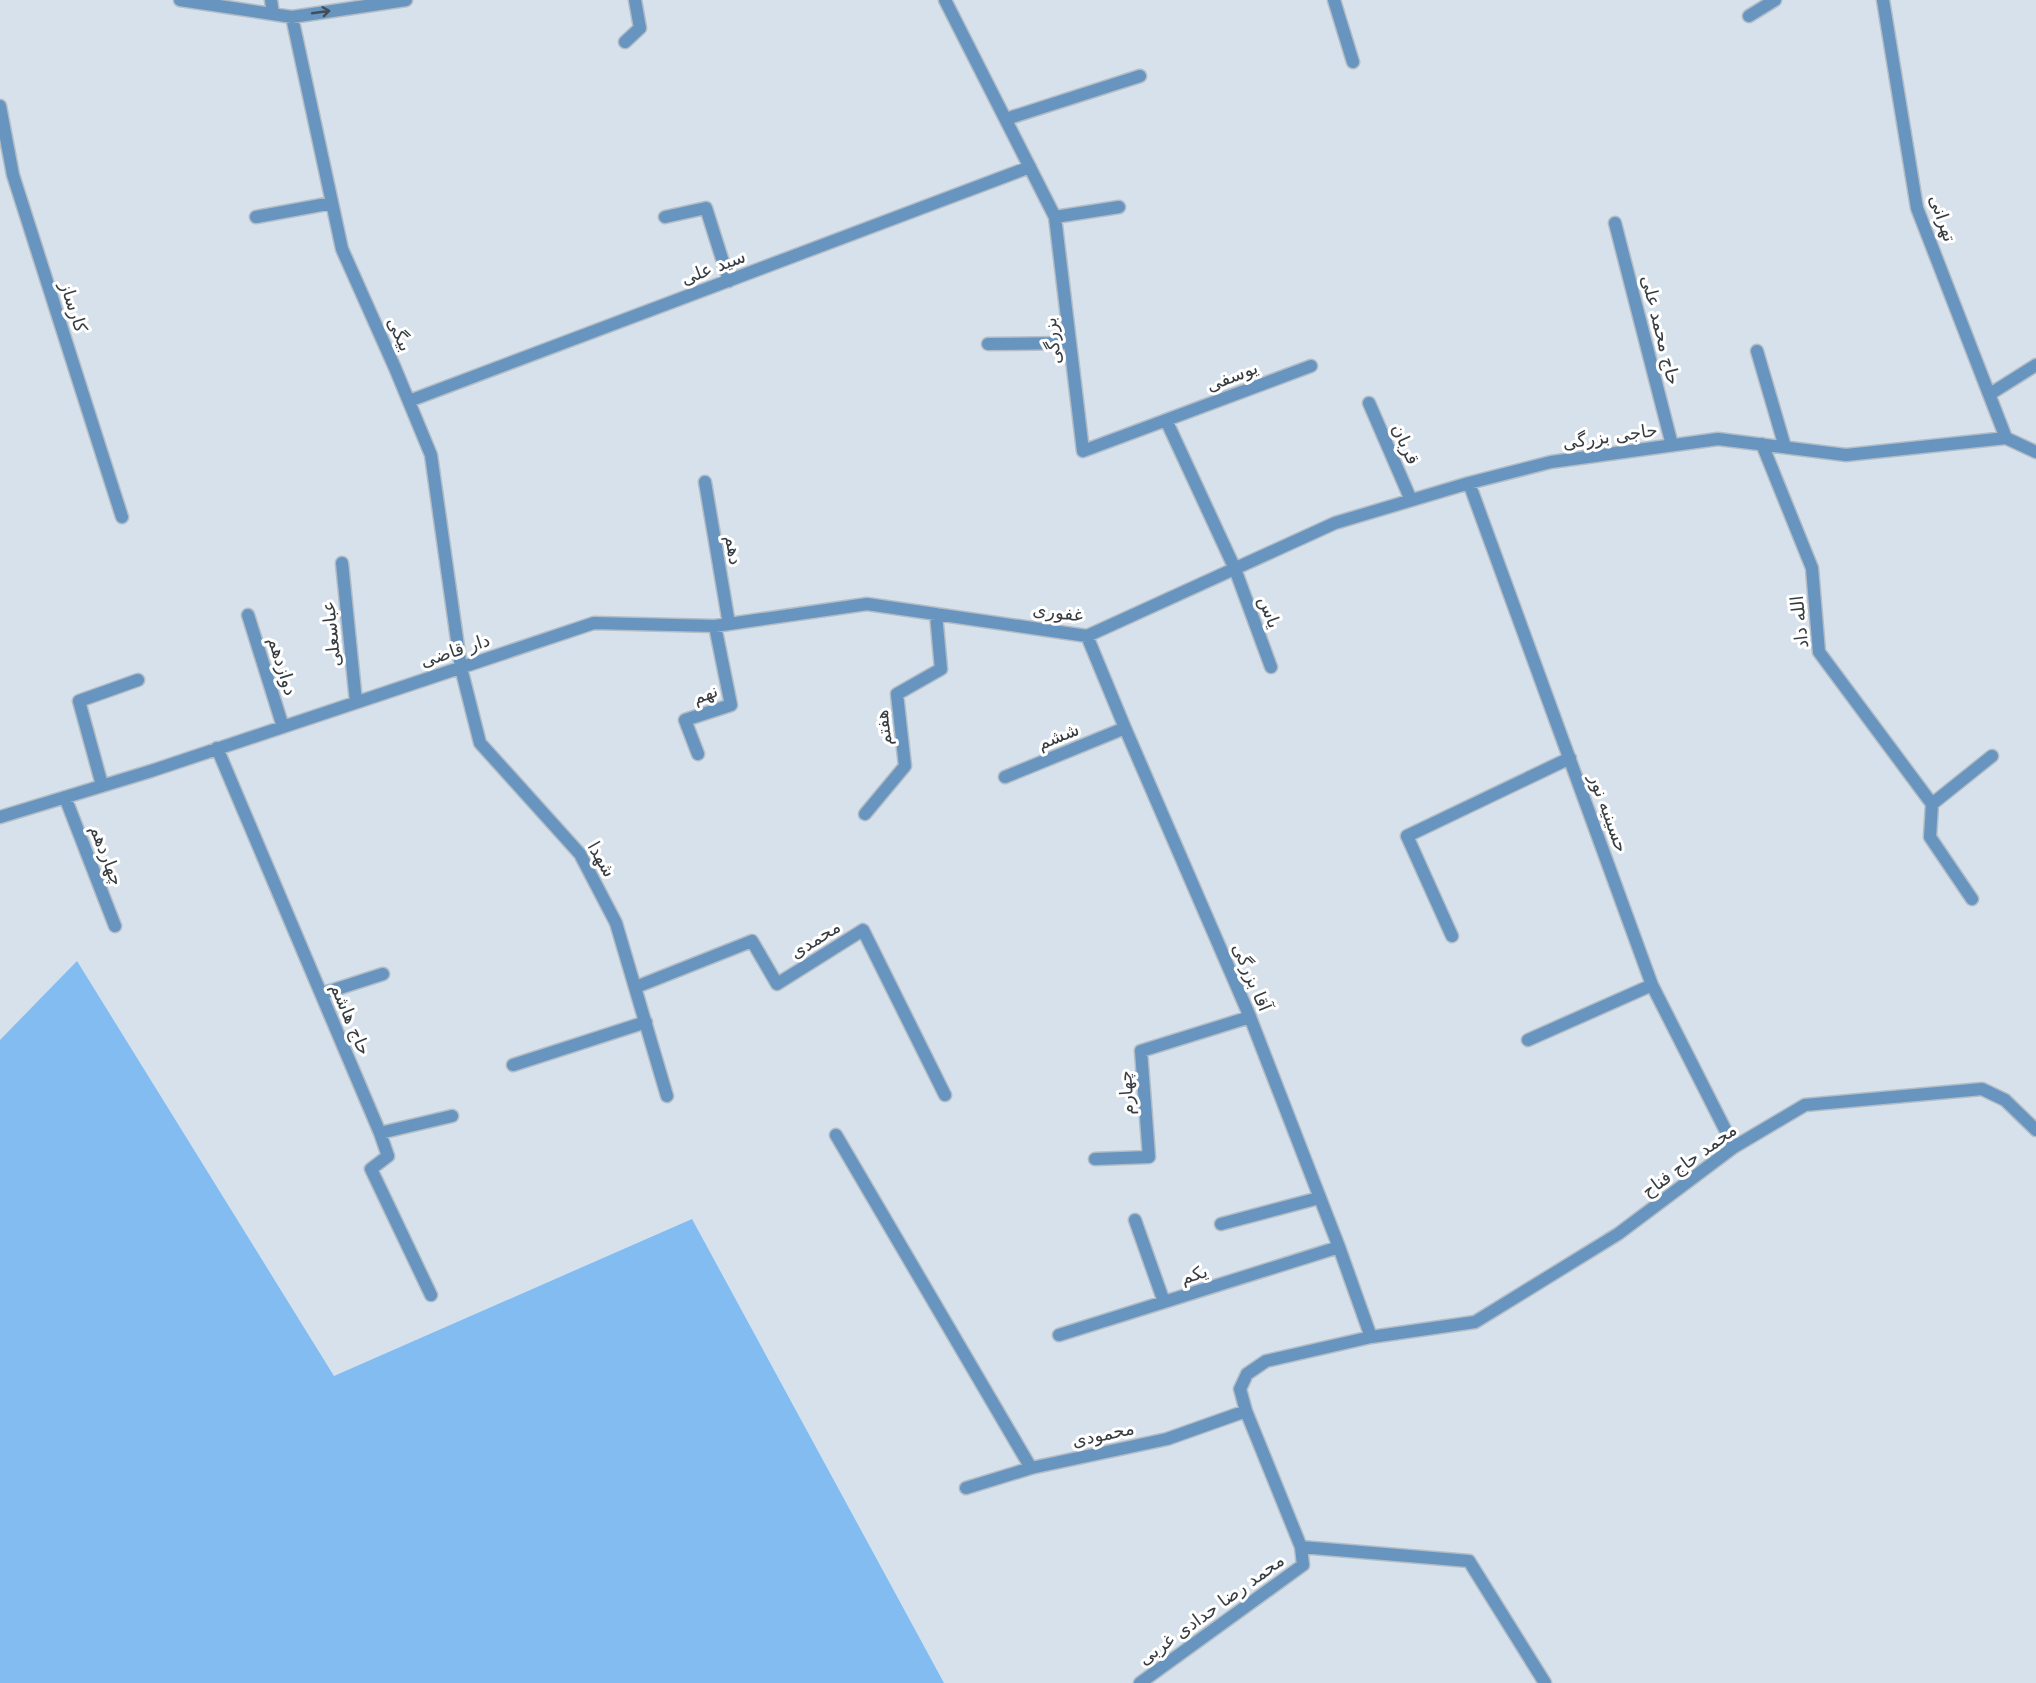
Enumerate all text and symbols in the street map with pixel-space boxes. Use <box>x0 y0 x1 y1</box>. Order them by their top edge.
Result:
one-way arrow <box>311 7 330 18</box>
street label: تهرانی <box>1924 192 1961 245</box>
street label: سید علی <box>678 245 748 289</box>
street label: حاج محمد علی <box>1636 273 1685 387</box>
street label: کارساز <box>56 278 92 335</box>
street label: بیگی <box>383 314 417 354</box>
street label: بزرگی <box>1039 316 1066 366</box>
street label: یوسفی <box>1203 357 1261 396</box>
street label: حاجی بزرگی <box>1561 419 1659 454</box>
street label: قربان <box>1387 420 1424 468</box>
street label: دهم <box>720 534 747 566</box>
street label: یاس <box>1255 593 1285 631</box>
street label: الله داد <box>1786 595 1812 649</box>
street label: غفوری <box>1031 598 1084 626</box>
street label: عباسعلی <box>317 600 345 668</box>
street label: دار قاضی <box>418 629 492 671</box>
street label: دوازدهم <box>263 634 302 698</box>
street label: نهم <box>689 680 721 709</box>
street label: هفتم <box>870 709 897 747</box>
street label: ششم <box>1034 718 1082 755</box>
street label: حسینیه نور <box>1584 770 1633 855</box>
street label: چهاردهم <box>85 822 128 889</box>
street label: شهدا <box>583 837 621 881</box>
street label: محمدی <box>786 915 844 963</box>
street label: آقا بزرگی <box>1227 939 1277 1016</box>
street label: حاج هاشم <box>326 980 376 1058</box>
street label: چهارم <box>1114 1070 1139 1116</box>
street label: محمد حاج فناح <box>1638 1119 1741 1202</box>
street label: یکم <box>1178 1260 1210 1289</box>
street label: محمودی <box>1070 1417 1136 1452</box>
street label: محمد رضا حدادی غربی <box>1134 1549 1288 1670</box>

